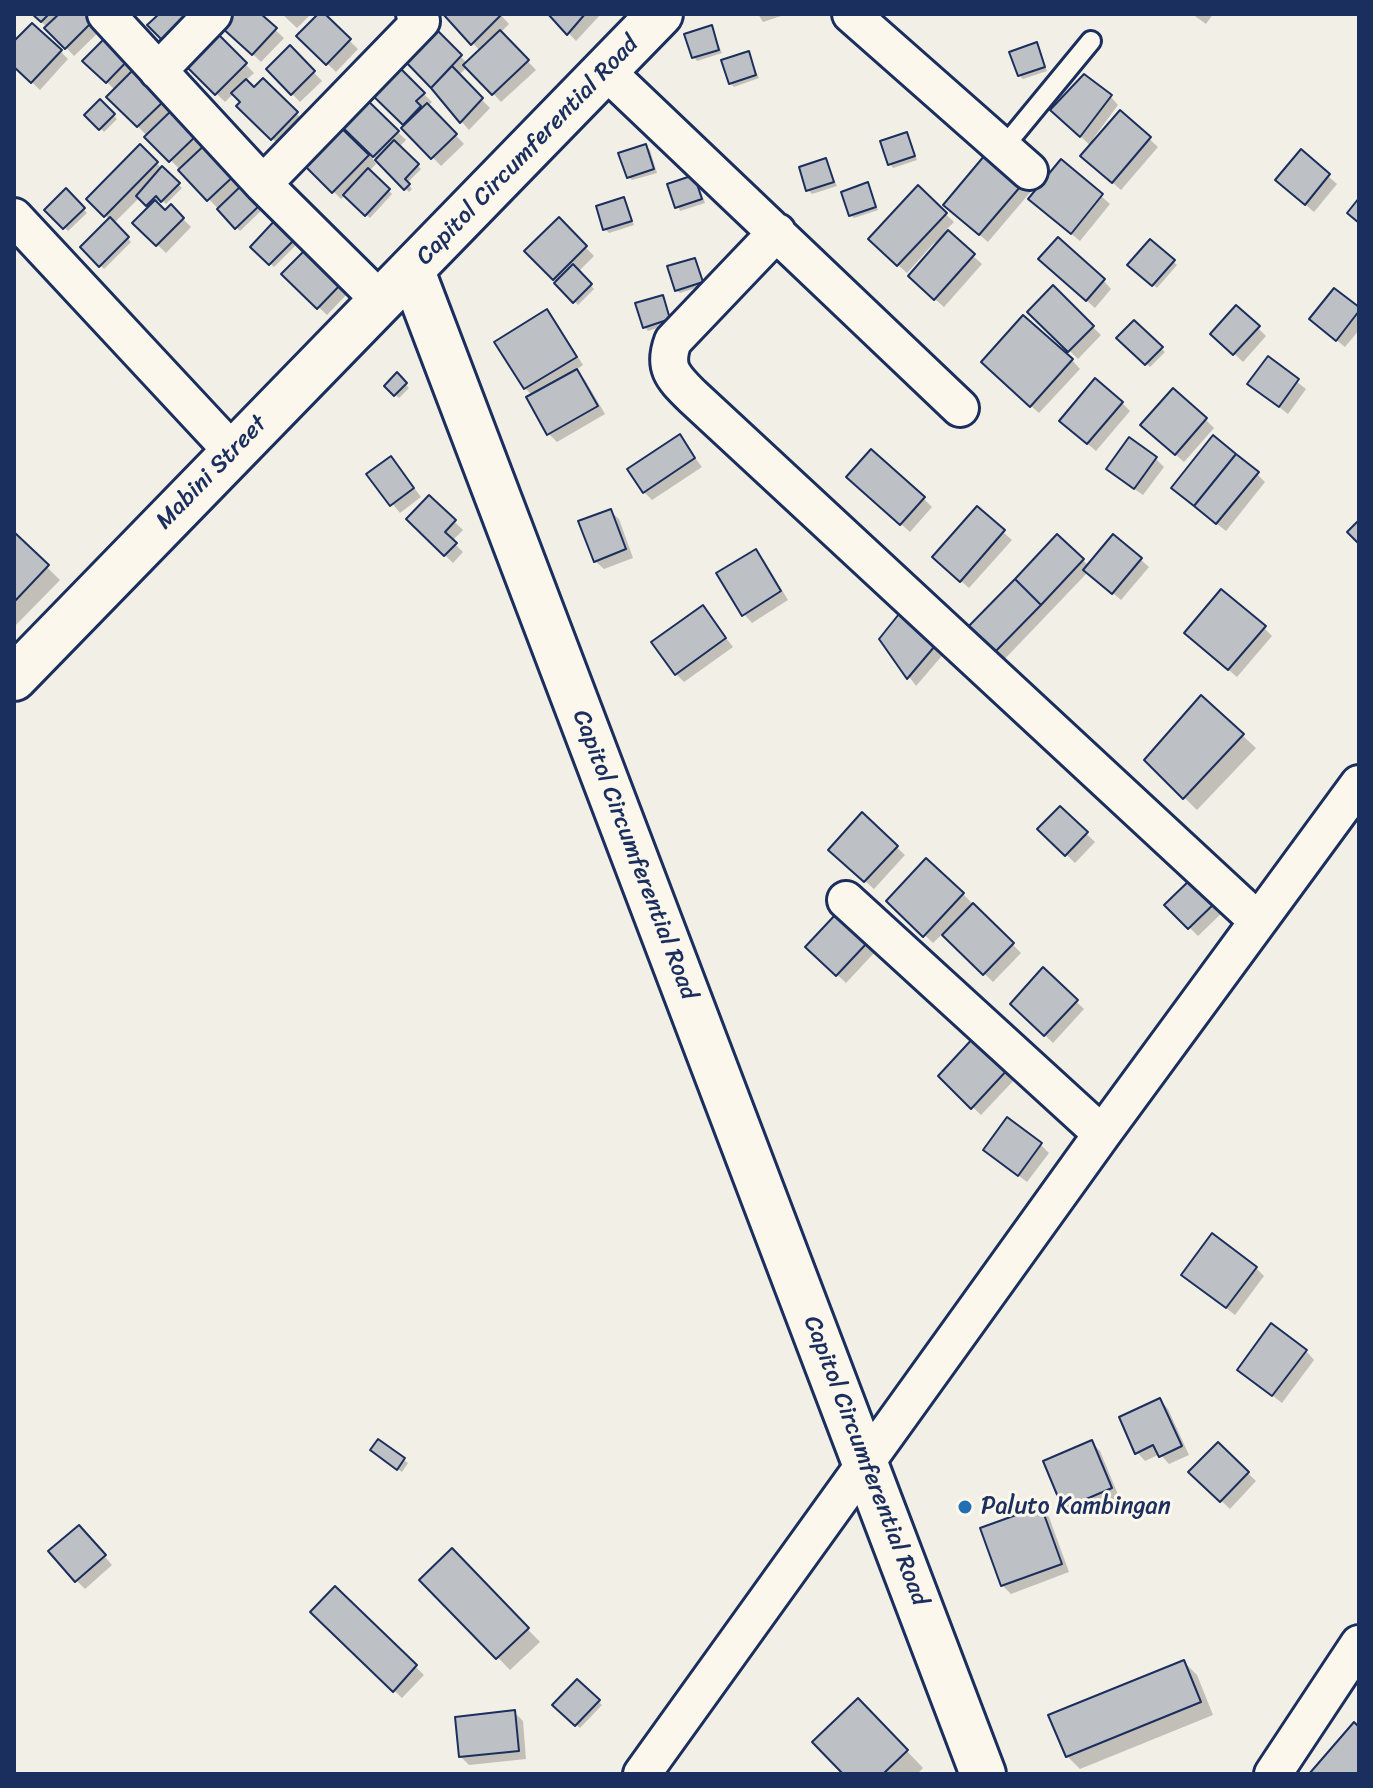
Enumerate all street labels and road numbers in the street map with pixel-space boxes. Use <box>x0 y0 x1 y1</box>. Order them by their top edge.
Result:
street label: Capitol Circumferential Road <box>411 30 645 272</box>
street label: Mabini Street <box>151 410 273 536</box>
street label: Capitol Circumferential Road <box>565 706 703 1004</box>
street label: Capitol Circumferential Road <box>796 1312 934 1610</box>

